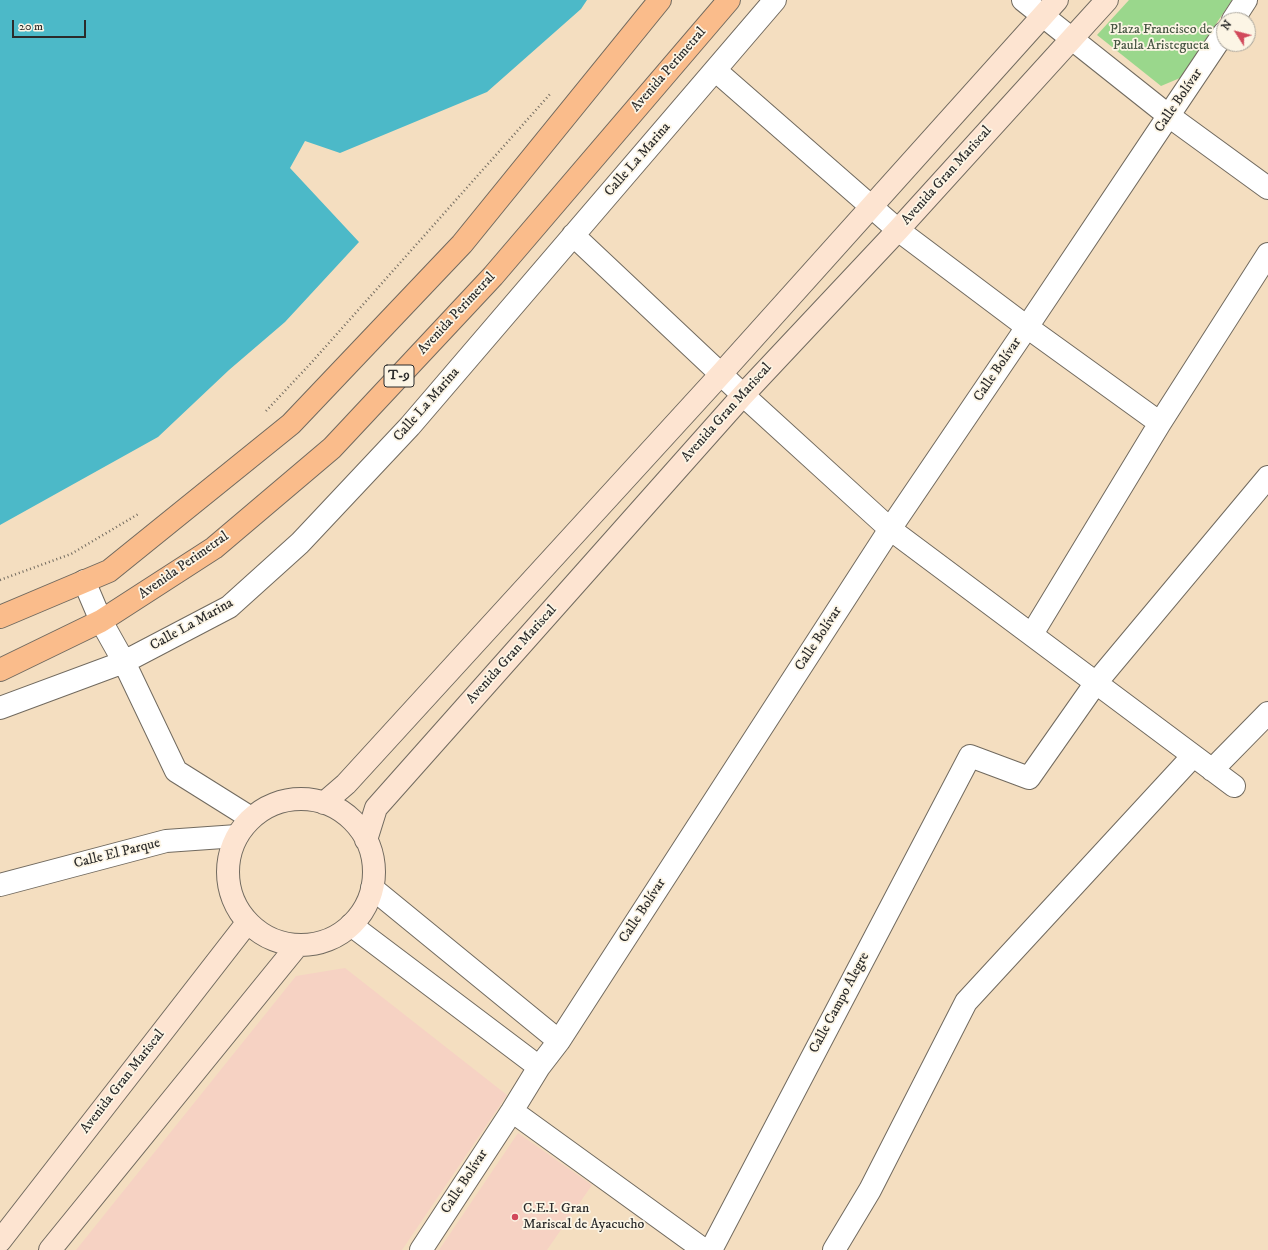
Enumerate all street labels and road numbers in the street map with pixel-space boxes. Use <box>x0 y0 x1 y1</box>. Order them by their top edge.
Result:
street label: Avenida Perimetral <box>628 24 710 116</box>
street label: Calle Bolívar <box>1152 66 1206 136</box>
street label: Calle La Marina <box>601 120 675 200</box>
street label: Avenida Gran Mariscal <box>898 123 996 229</box>
street label: Avenida Perimetral <box>415 269 499 359</box>
street label: Calle Bolívar <box>971 335 1025 405</box>
street label: Avenida Gran Mariscal <box>678 360 776 466</box>
road number: T-9 <box>384 365 414 387</box>
street label: Calle La Marina <box>390 365 464 445</box>
street label: Avenida Perimetral <box>136 529 232 603</box>
street label: Calle La Marina <box>148 595 236 655</box>
street label: Avenida Gran Mariscal <box>463 602 561 708</box>
street label: Calle Bolívar <box>792 604 846 674</box>
street label: Calle El Parque <box>72 835 162 873</box>
street label: Calle Bolívar <box>616 876 670 946</box>
street label: Calle Campo Alegre <box>806 950 874 1056</box>
street label: Avenida Gran Mariscal <box>77 1027 169 1137</box>
street label: Calle Bolívar <box>438 1147 492 1217</box>

